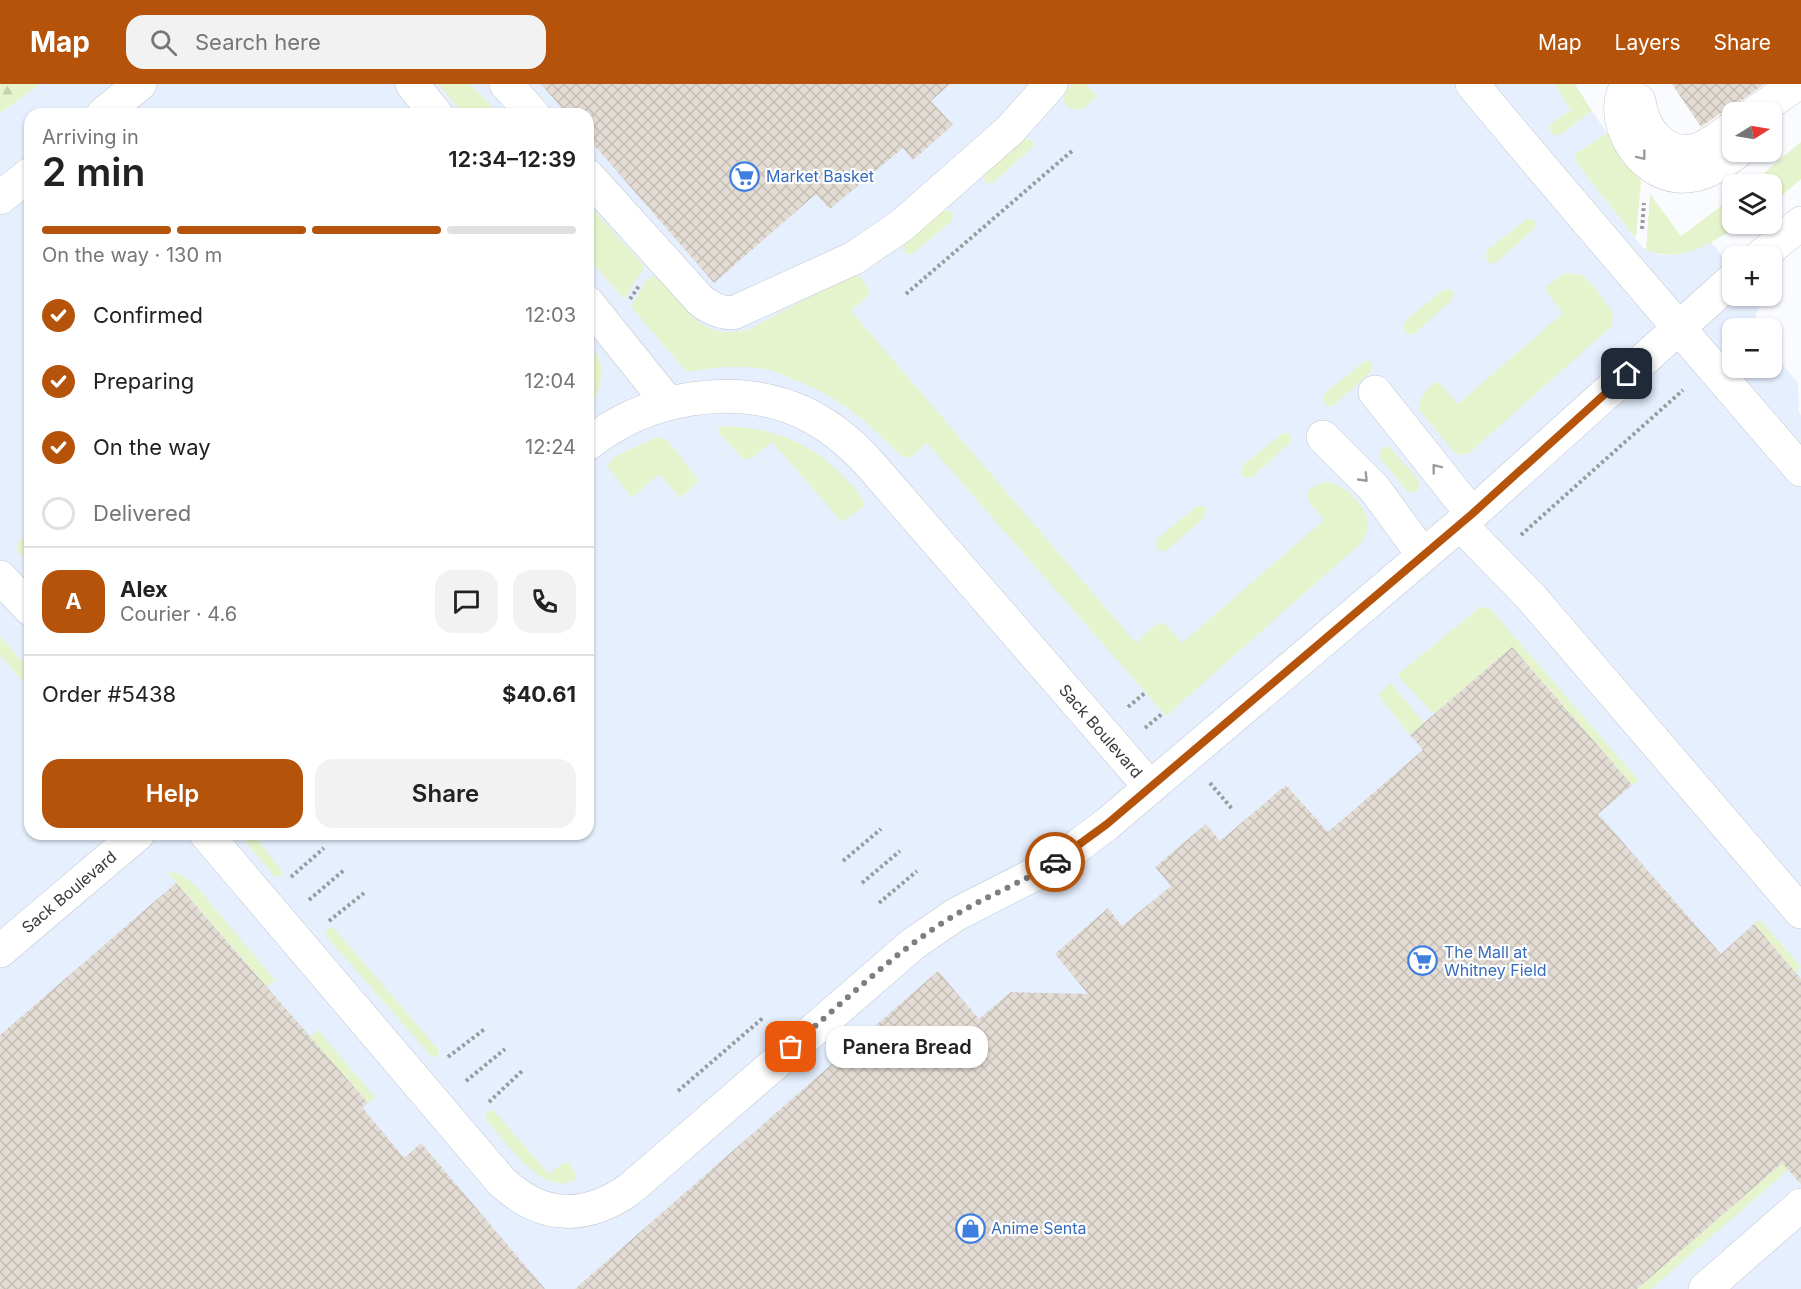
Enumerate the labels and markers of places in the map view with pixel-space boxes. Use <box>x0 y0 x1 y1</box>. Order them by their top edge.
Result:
supermarket icon: Market Basket <box>729 160 761 192</box>
place label: Market Basket <box>766 166 874 186</box>
pin <box>1601 348 1652 399</box>
place label: The Mall at Whitney Field <box>1444 942 1547 980</box>
supermarket icon: The Mall at Whitney Field <box>1407 945 1439 977</box>
pin <box>765 1021 816 1072</box>
callout: Panera Bread <box>827 1026 989 1068</box>
shop icon: Anime Senta <box>954 1212 986 1244</box>
place label: Anime Senta <box>991 1218 1087 1238</box>

